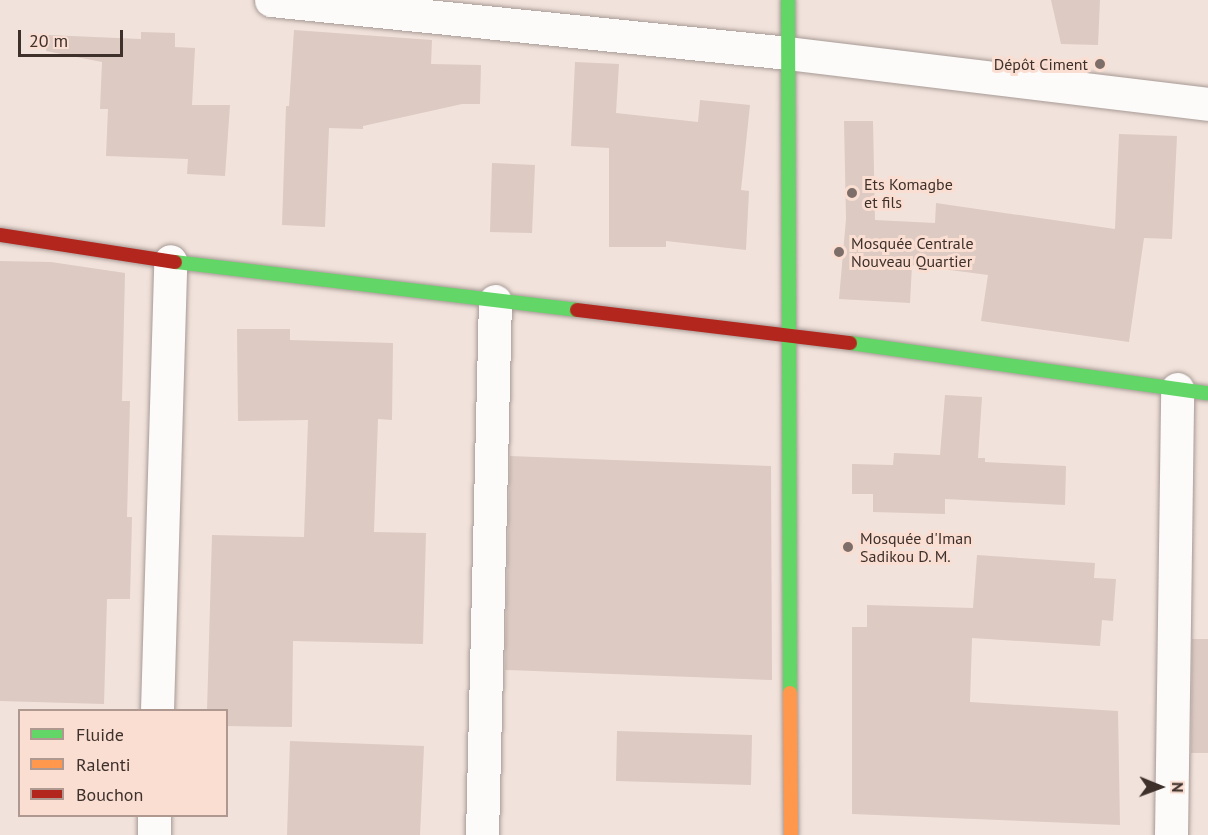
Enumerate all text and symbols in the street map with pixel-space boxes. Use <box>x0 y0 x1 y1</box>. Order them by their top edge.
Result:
scale bar <box>21 18 126 56</box>
text: 20 m <box>29 29 68 52</box>
place label: Dépôt Ciment <box>994 54 1088 74</box>
marker: Dépôt Ciment <box>1093 57 1107 71</box>
place label: Ets Komagbe et fils <box>864 174 953 212</box>
marker: Ets Komagbe et fils <box>845 186 859 200</box>
place label: Mosquée Centrale Nouveau Quartier <box>851 233 974 271</box>
marker: Mosquée Centrale Nouveau Quartier <box>832 245 846 259</box>
place label: Mosquée d'Iman Sadikou D. M. <box>860 528 972 566</box>
marker: Mosquée d'Iman Sadikou D. M. <box>841 540 855 554</box>
legend <box>18 709 228 817</box>
text: Fluide <box>76 723 124 746</box>
text: Ralenti <box>76 753 131 776</box>
north arrow <box>1130 757 1190 817</box>
text: N <box>1168 782 1188 793</box>
text: Bouchon <box>76 783 143 806</box>

